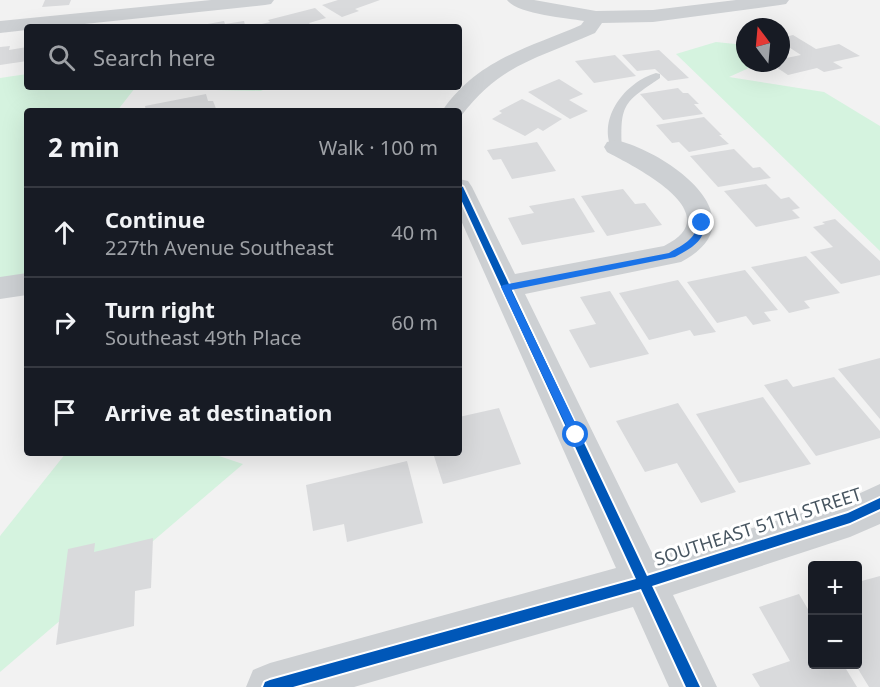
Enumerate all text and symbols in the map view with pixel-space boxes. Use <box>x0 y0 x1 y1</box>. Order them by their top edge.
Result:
north arrow <box>736 18 790 72</box>
search box <box>24 24 462 90</box>
icon: search <box>45 41 78 74</box>
text: Search here <box>93 42 215 72</box>
text: 2 min <box>48 129 120 165</box>
text: Walk · 100 m <box>319 134 438 161</box>
text: Continue <box>105 204 205 234</box>
route end <box>688 209 714 235</box>
icon: ahead <box>48 216 81 249</box>
text: 40 m <box>391 219 438 246</box>
text: 227th Avenue Southeast <box>105 234 334 261</box>
text: Turn right <box>105 294 215 324</box>
icon: right <box>48 306 81 339</box>
text: 60 m <box>391 309 438 336</box>
text: Southeast 49th Place <box>105 324 302 351</box>
icon: arrive <box>48 396 81 429</box>
text: Arrive at destination <box>105 397 332 427</box>
route start <box>562 421 588 447</box>
street label: SOUTHEAST 51TH STREET <box>651 481 864 571</box>
map controls <box>808 561 862 669</box>
button: + <box>808 561 862 615</box>
button: − <box>808 615 862 669</box>

